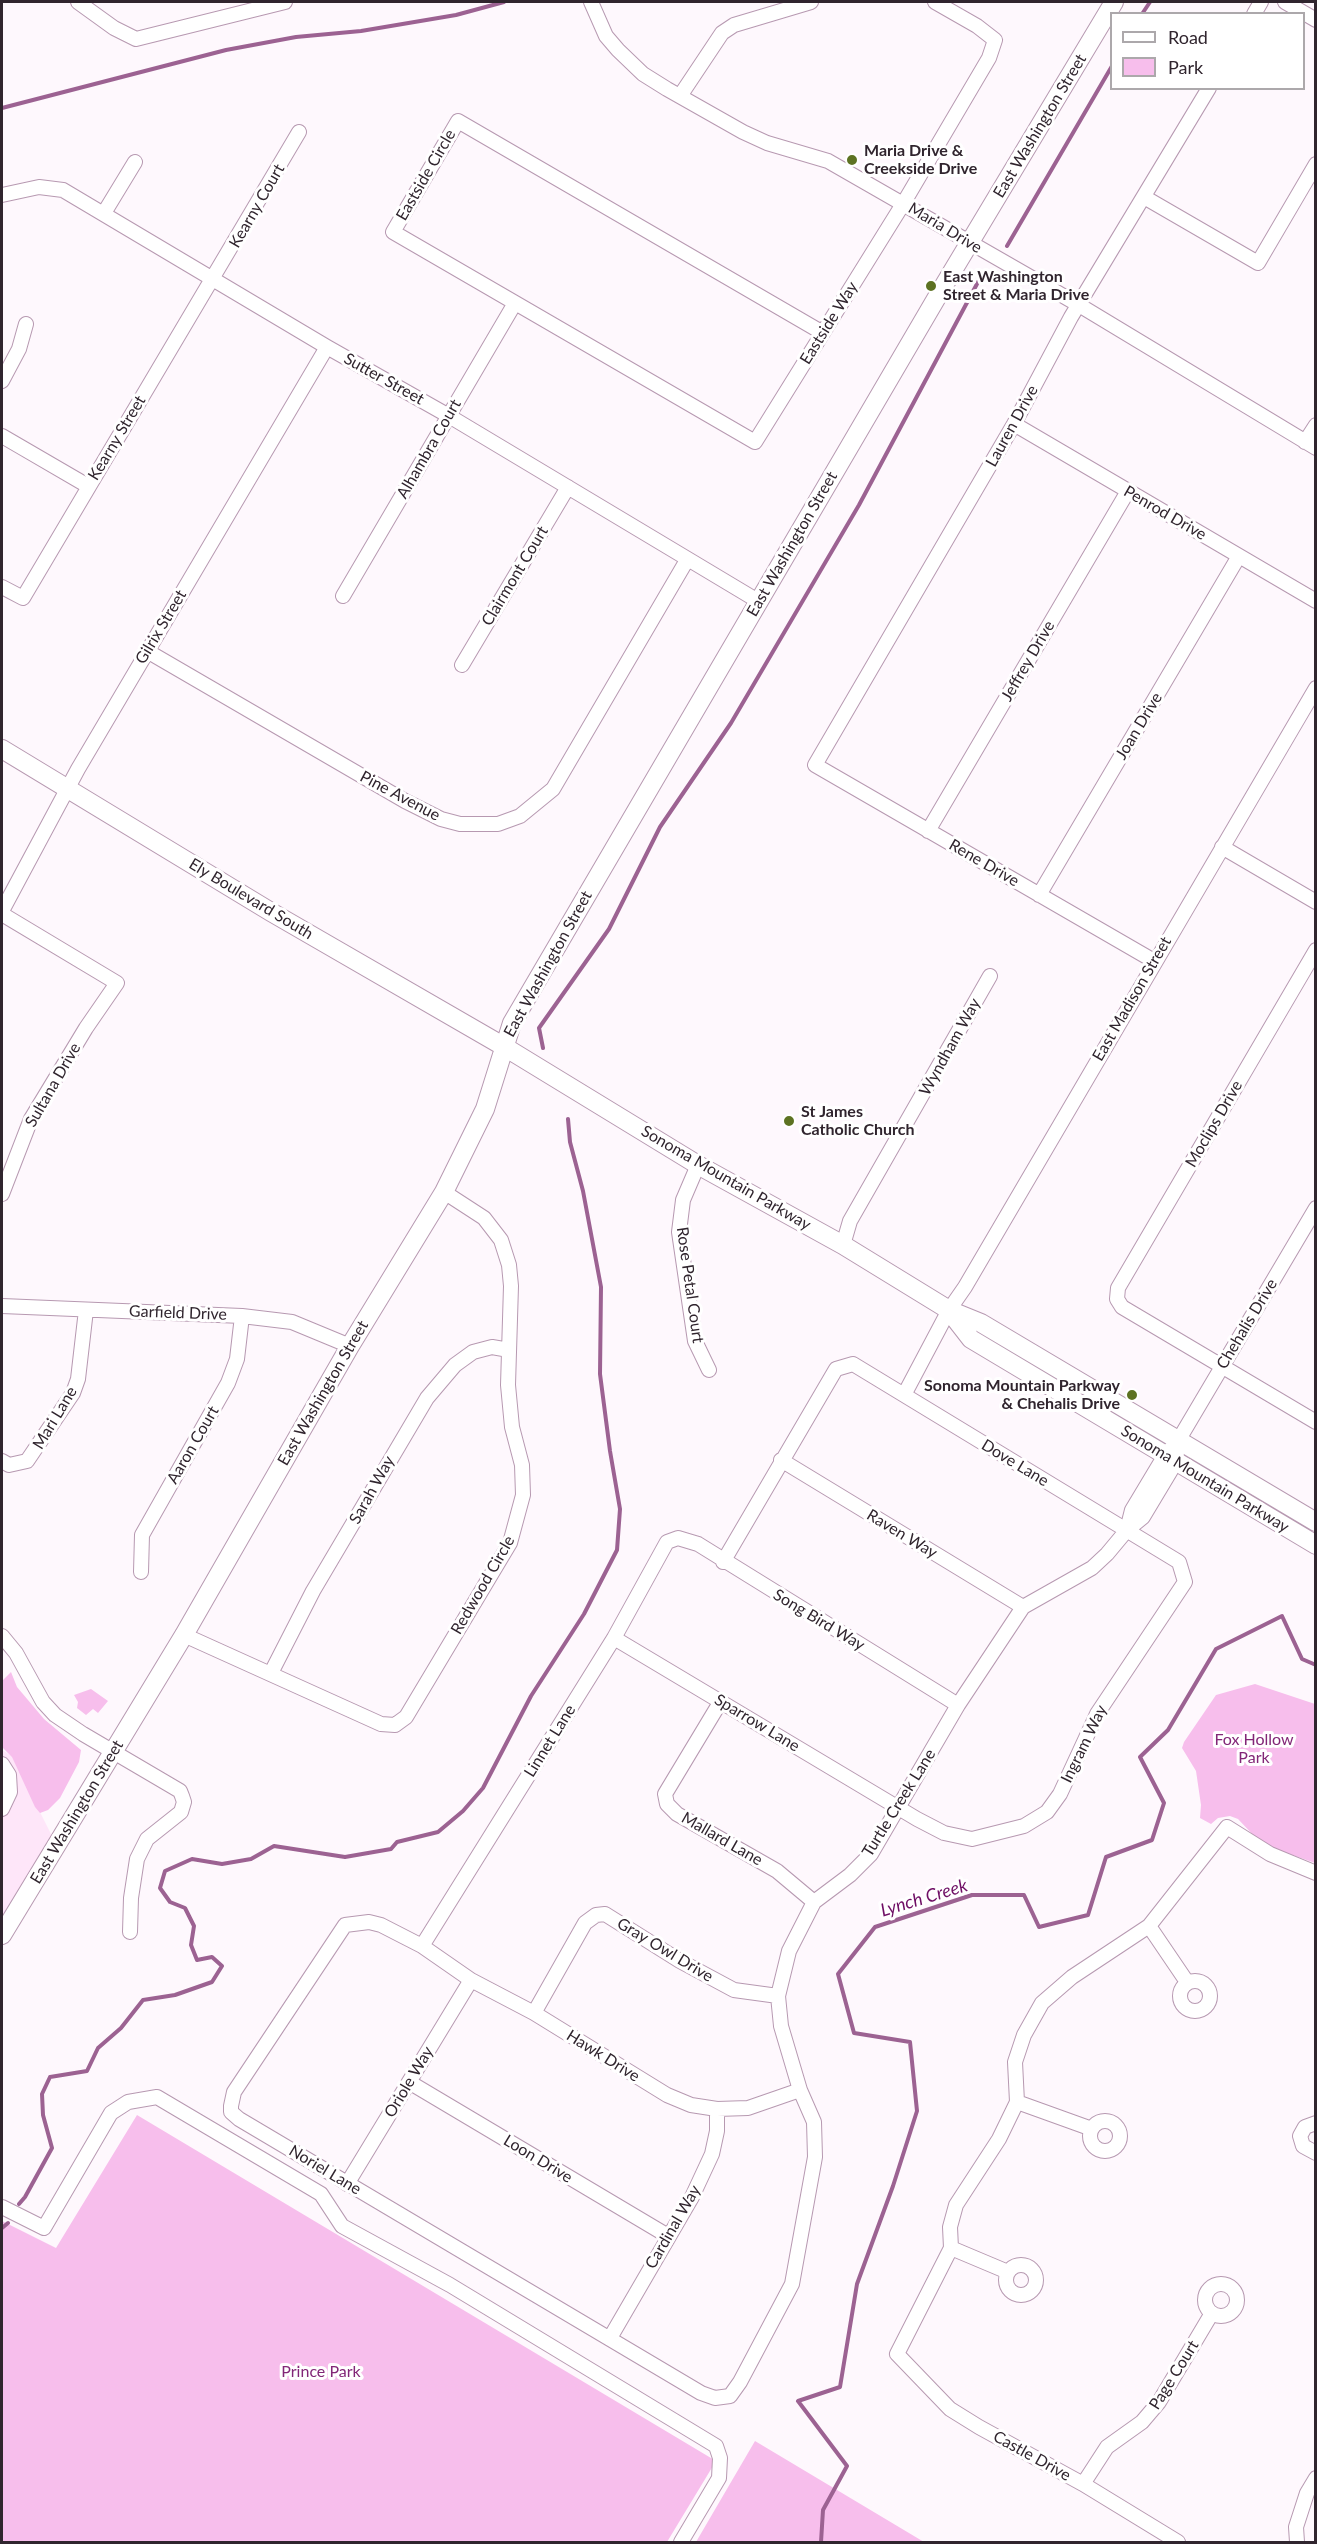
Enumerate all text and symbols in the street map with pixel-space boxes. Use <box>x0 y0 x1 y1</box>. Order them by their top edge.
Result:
legend <box>1110 12 1305 90</box>
text: Road <box>1168 26 1208 48</box>
street label: East Washington Street <box>989 51 1091 201</box>
text: Park <box>1168 56 1203 78</box>
street label: Eastside Circle <box>392 126 460 224</box>
place label: Maria Drive & Creekside Drive <box>864 141 977 179</box>
marker: Maria Drive & Creekside Drive <box>845 153 859 167</box>
street label: Kearny Court <box>225 161 289 251</box>
street label: Maria Drive <box>905 199 985 257</box>
place label: East Washington Street & Maria Drive <box>943 267 1089 305</box>
street label: Eastside Way <box>796 278 862 368</box>
marker: East Washington Street & Maria Drive <box>924 279 938 293</box>
street label: Sutter Street <box>341 349 427 409</box>
street label: Lauren Drive <box>982 382 1042 470</box>
street label: Kearny Street <box>84 392 150 484</box>
street label: Alhambra Court <box>393 396 465 502</box>
street label: East Washington Street <box>743 468 841 620</box>
street label: Penrod Drive <box>1120 482 1210 544</box>
street label: Clairmont Court <box>478 523 552 629</box>
street label: Gilrix Street <box>131 586 191 668</box>
street label: Jeffrey Drive <box>997 617 1059 705</box>
street label: Joan Drive <box>1112 689 1166 763</box>
street label: Pine Avenue <box>357 767 443 825</box>
street label: Rene Drive <box>946 835 1022 891</box>
street label: Ely Boulevard South <box>185 854 317 944</box>
street label: East Washington Street <box>500 887 596 1041</box>
street label: East Madison Street <box>1089 933 1175 1065</box>
street label: Wyndham Way <box>915 995 985 1099</box>
street label: Sultana Drive <box>21 1039 85 1131</box>
street label: Moclips Drive <box>1181 1077 1247 1171</box>
place label: St James Catholic Church <box>801 1102 915 1140</box>
marker: St James Catholic Church <box>782 1114 796 1128</box>
street label: Sonoma Mountain Parkway <box>638 1122 814 1234</box>
street label: Rose Petal Court <box>672 1226 708 1344</box>
street label: Chehalis Drive <box>1213 1275 1281 1373</box>
street label: Garfield Drive <box>129 1302 227 1324</box>
street label: East Washington Street <box>274 1317 372 1469</box>
place label: Sonoma Mountain Parkway & Chehalis Drive <box>924 1376 1120 1414</box>
street label: Mari Lane <box>29 1383 81 1453</box>
marker: Sonoma Mountain Parkway & Chehalis Drive <box>1125 1388 1139 1402</box>
street label: Aaron Court <box>163 1403 223 1487</box>
street label: Sonoma Mountain Parkway <box>1118 1421 1292 1537</box>
street label: Dove Lane <box>978 1435 1052 1491</box>
street label: Sarah Way <box>345 1453 399 1527</box>
street label: Raven Way <box>863 1505 941 1563</box>
street label: Redwood Circle <box>447 1532 519 1638</box>
street label: Song Bird Way <box>770 1585 868 1655</box>
street label: Sparrow Lane <box>711 1690 803 1756</box>
street label: Linnet Lane <box>520 1701 580 1781</box>
street label: Ingram Way <box>1057 1702 1111 1786</box>
park label: Fox Hollow Park <box>1214 1730 1294 1768</box>
street label: East Washington Street <box>26 1737 128 1887</box>
street label: Turtle Creek Lane <box>858 1746 940 1860</box>
street label: Mallard Lane <box>678 1808 766 1870</box>
water label: Lynch Creek <box>878 1875 970 1921</box>
street label: Gray Owl Drive <box>613 1914 717 1986</box>
street label: Hawk Drive <box>563 2026 643 2086</box>
street label: Oriole Way <box>380 2043 438 2121</box>
street label: Loon Drive <box>500 2131 576 2187</box>
street label: Noriel Lane <box>286 2141 364 2199</box>
street label: Cardinal Way <box>641 2182 705 2272</box>
street label: Page Court <box>1145 2337 1203 2413</box>
park label: Prince Park <box>281 2362 361 2382</box>
street label: Castle Drive <box>990 2427 1074 2485</box>

